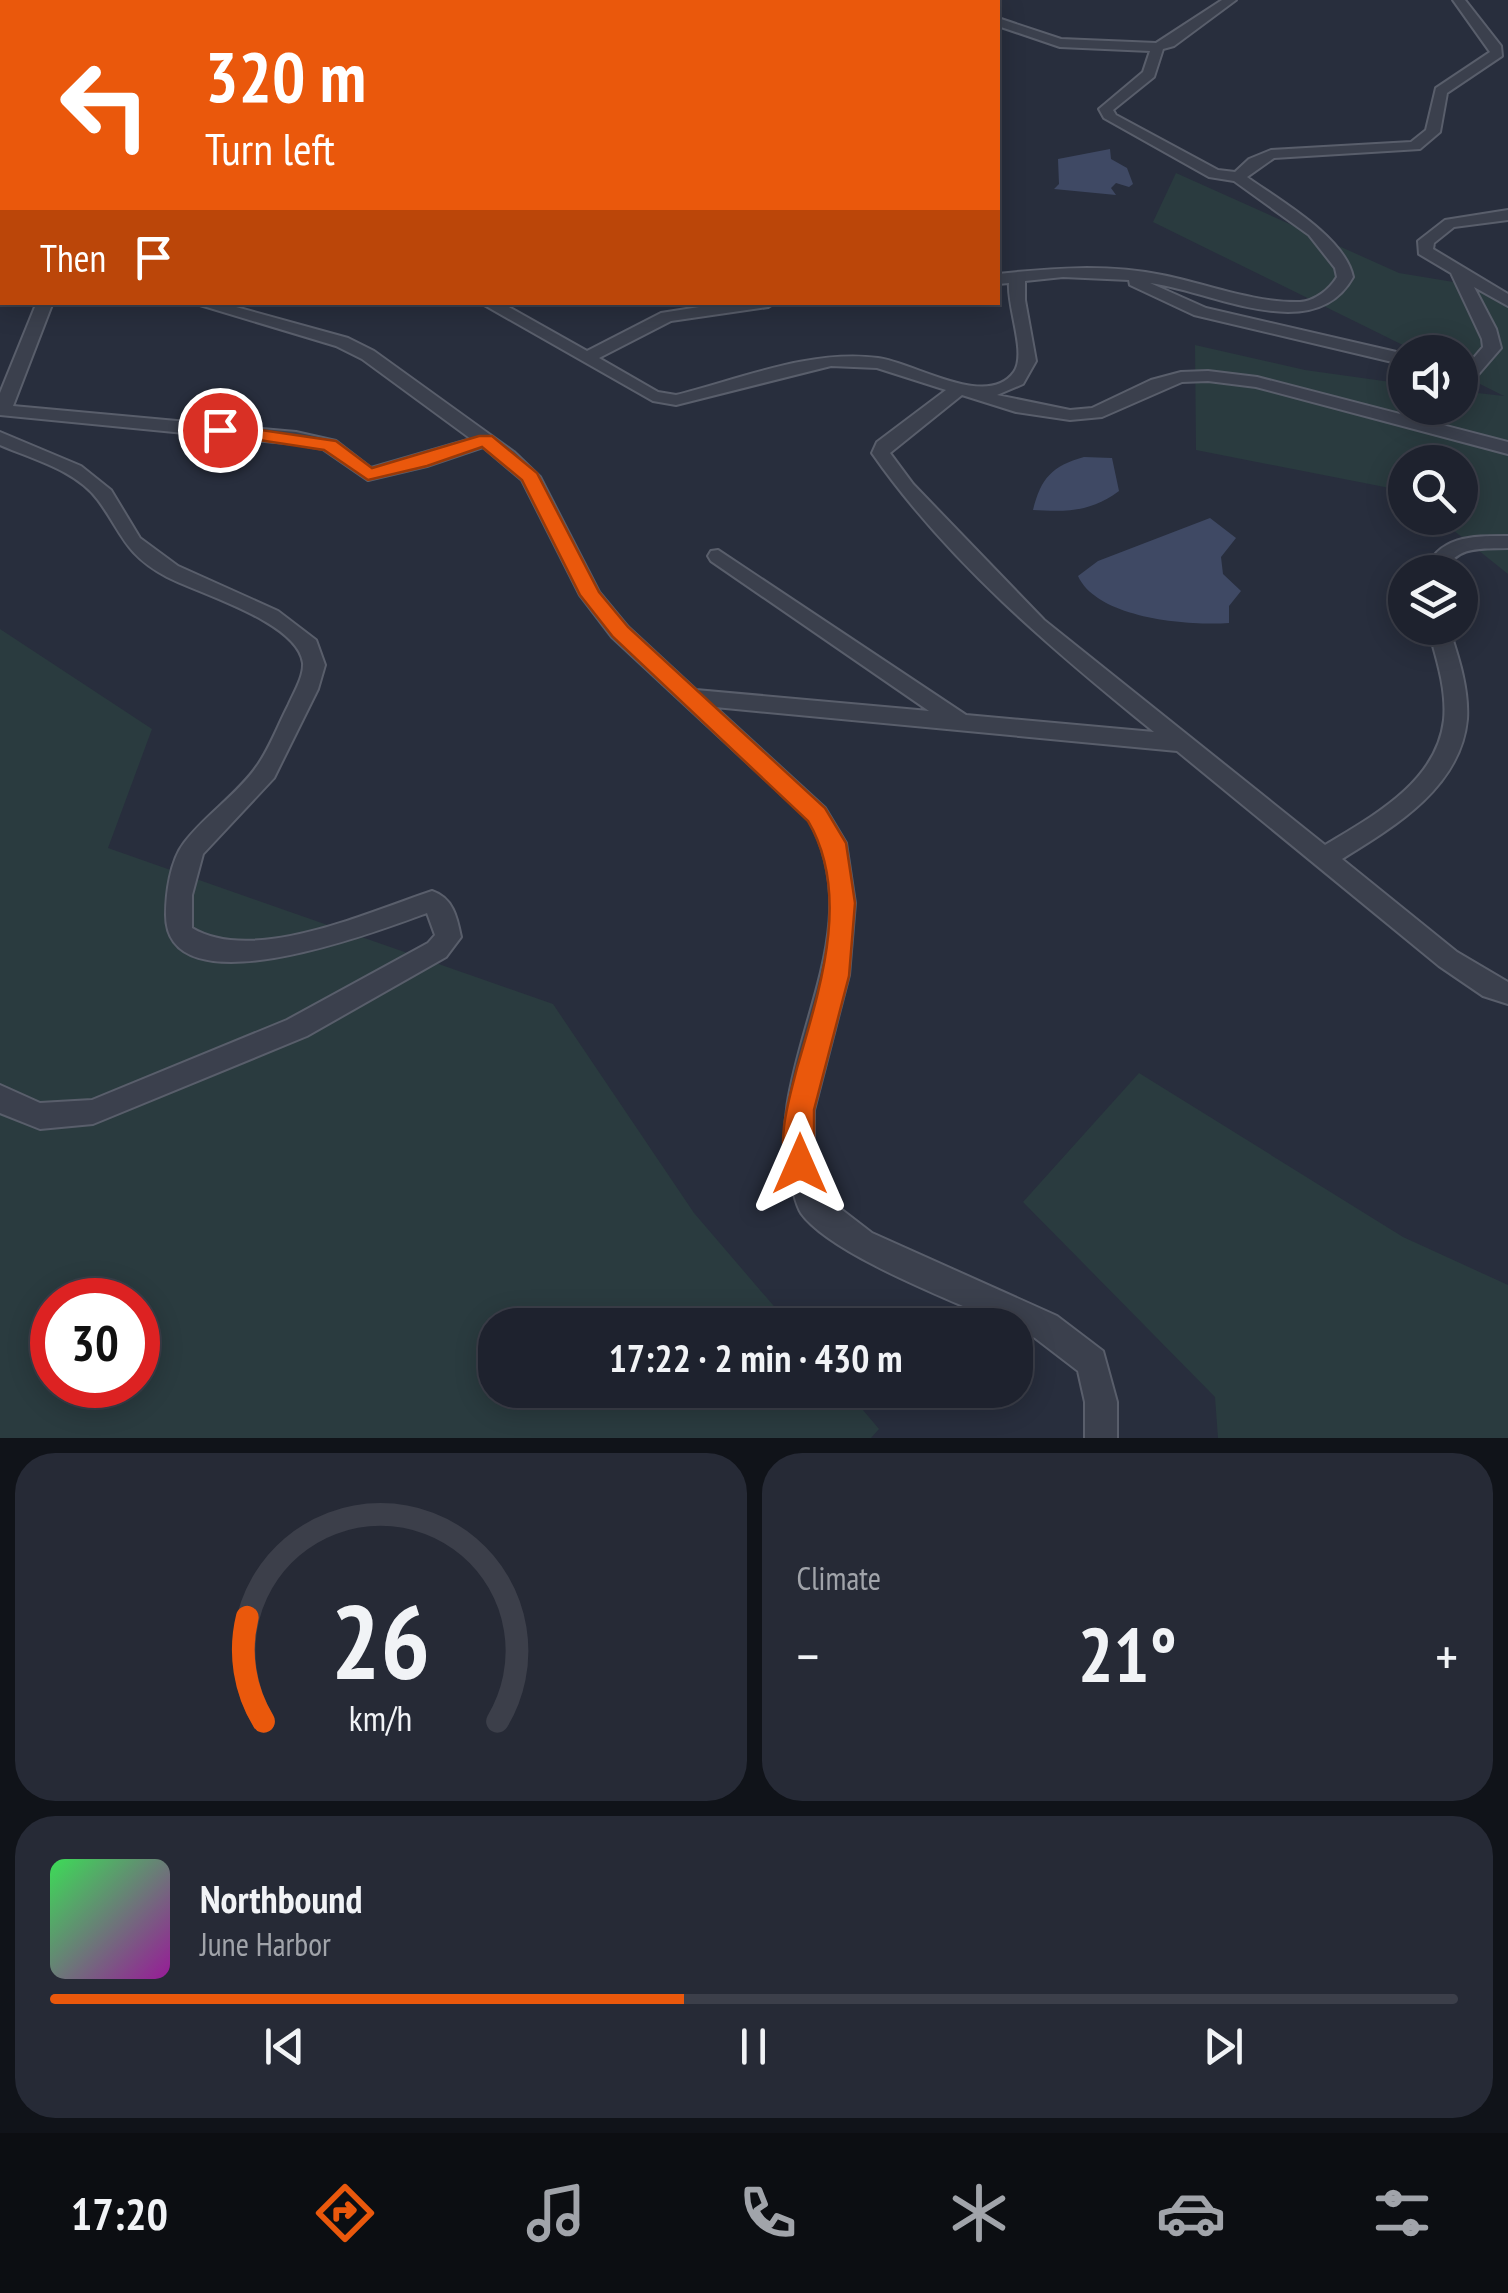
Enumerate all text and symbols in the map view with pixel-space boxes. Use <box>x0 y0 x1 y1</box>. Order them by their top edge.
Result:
text: 320 m <box>205 31 366 121</box>
icon: left <box>40 40 170 170</box>
text: Turn left <box>205 119 335 177</box>
icon: arrive <box>126 230 181 285</box>
text: Then <box>40 233 106 282</box>
map controls <box>1388 335 1478 645</box>
button: sound <box>1388 335 1478 425</box>
pin <box>178 388 263 473</box>
icon: arrive <box>193 403 248 458</box>
button: search <box>1388 445 1478 535</box>
button: layers <box>1388 555 1478 645</box>
position arrow <box>748 1112 852 1216</box>
speed limit sign: 30 <box>30 1278 160 1408</box>
text: 17:22 · 2 min · 430 m <box>609 1333 902 1382</box>
text: Climate <box>797 1557 881 1599</box>
text: 26 <box>331 1573 430 1708</box>
text: 21° <box>1078 1606 1177 1703</box>
text: − <box>797 1620 819 1691</box>
text: + <box>1435 1620 1458 1691</box>
text: km/h <box>349 1695 412 1741</box>
text: Northbound <box>200 1874 362 1923</box>
text: June Harbor <box>200 1923 331 1965</box>
icon: previous <box>257 2019 312 2074</box>
icon: pause <box>726 2019 781 2074</box>
icon: next <box>1196 2019 1251 2074</box>
icon: directions <box>310 2178 380 2248</box>
icon: music <box>521 2178 591 2248</box>
icon: phone <box>733 2178 803 2248</box>
icon: climate <box>944 2178 1014 2248</box>
icon: car <box>1156 2178 1226 2248</box>
icon: filters <box>1367 2178 1437 2248</box>
text: 17:20 <box>71 2184 168 2242</box>

